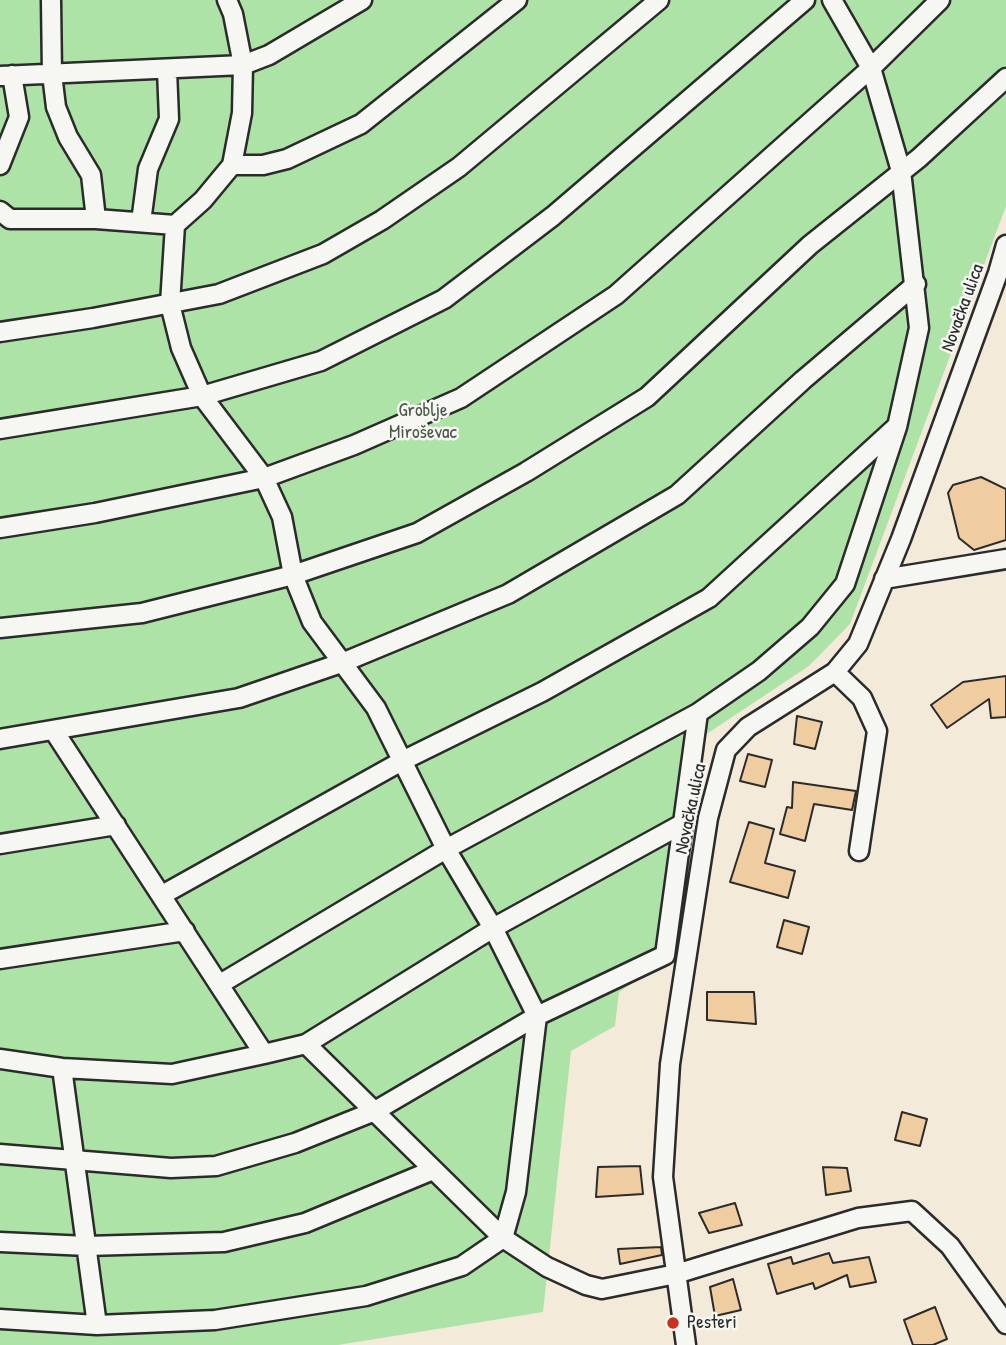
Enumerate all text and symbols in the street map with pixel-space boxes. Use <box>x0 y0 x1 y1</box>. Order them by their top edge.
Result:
street label: Novačka ulica <box>937 261 989 355</box>
park label: Groblje Miroševac <box>389 400 457 444</box>
street label: Novačka ulica <box>670 762 712 856</box>
place label: Pesteri <box>687 1312 737 1334</box>
marker: Pesteri <box>665 1315 681 1331</box>

